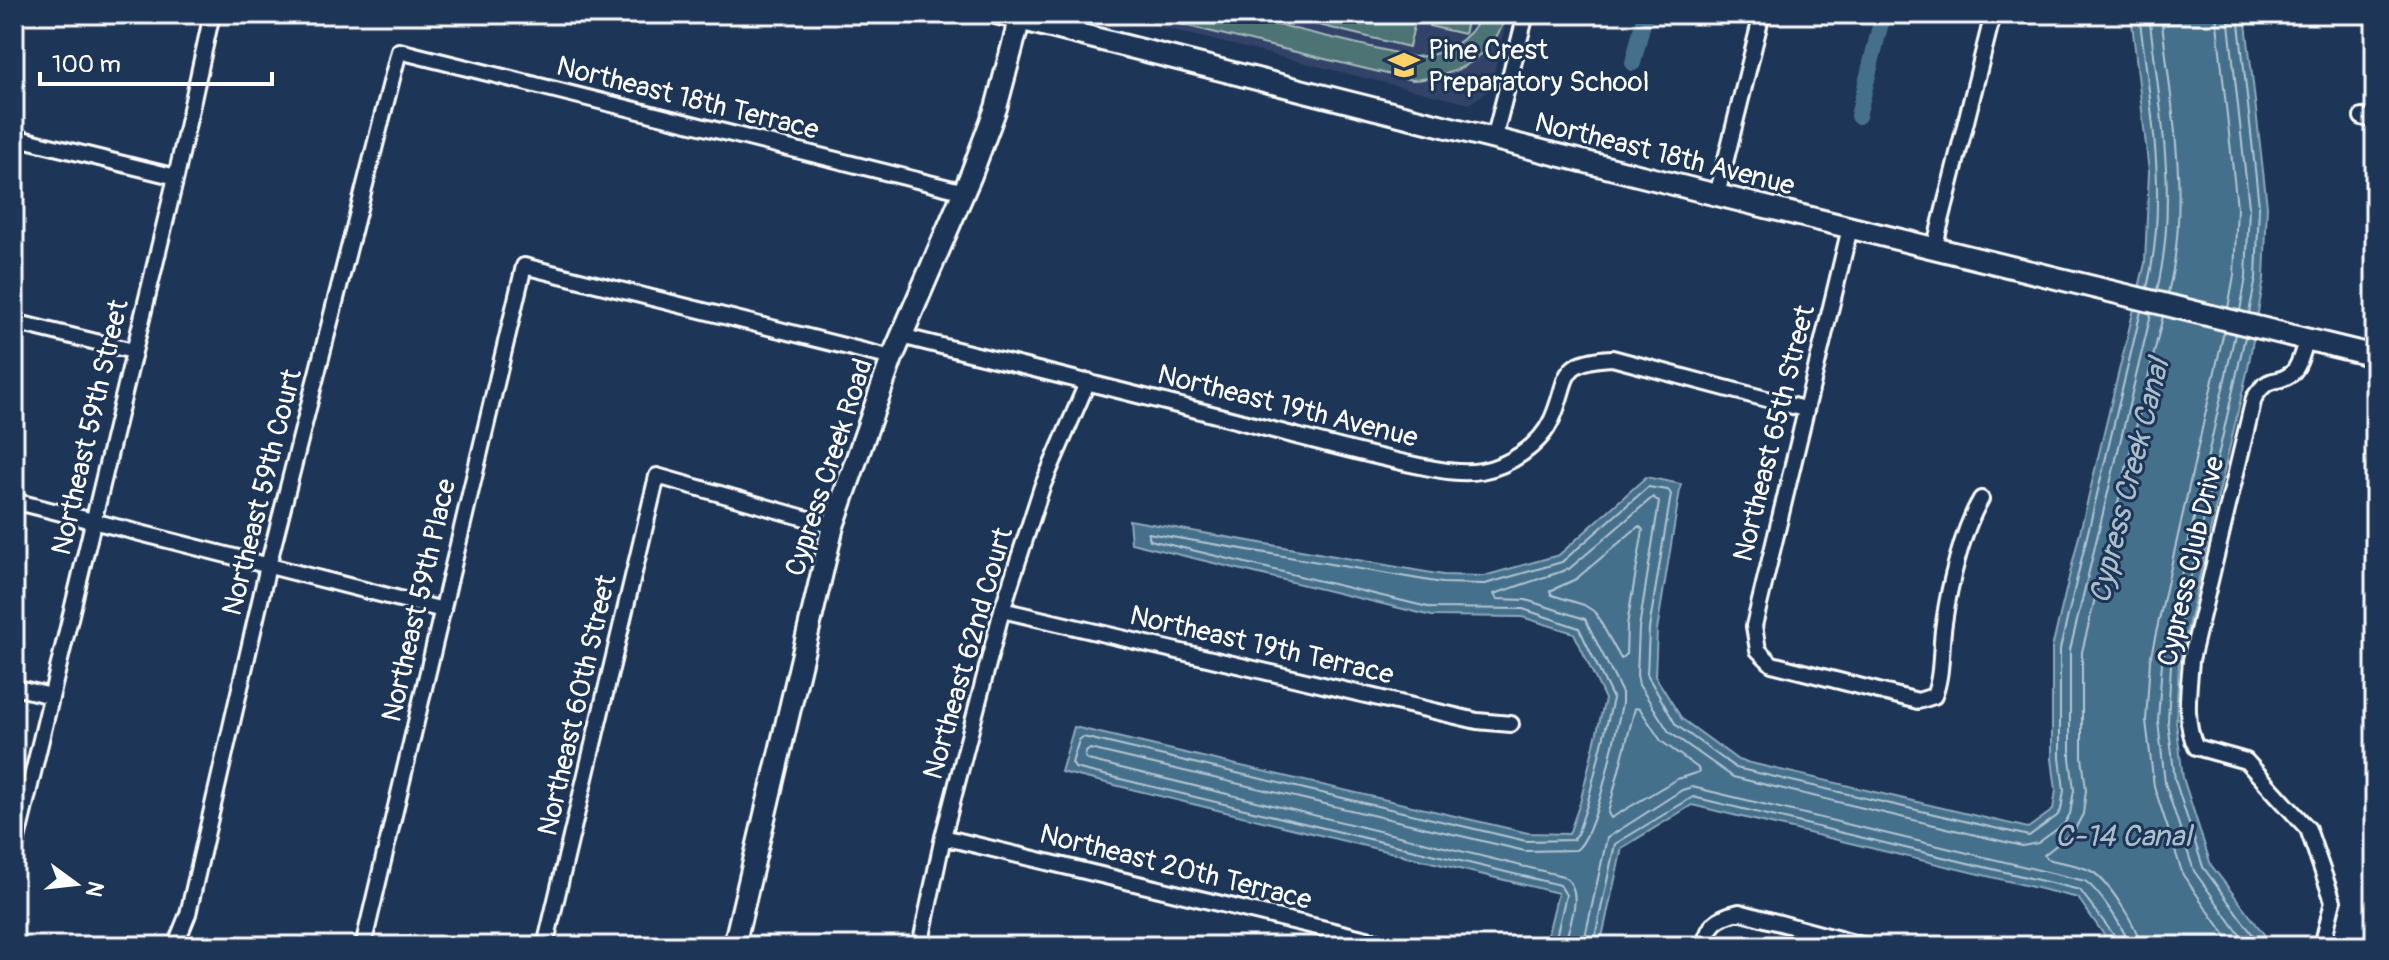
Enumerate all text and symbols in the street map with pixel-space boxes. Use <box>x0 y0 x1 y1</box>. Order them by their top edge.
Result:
place label: Pine Crest Preparatory School <box>1428 33 1649 100</box>
scale bar <box>40 36 272 86</box>
school or university icon: Pine Crest Preparatory School <box>1387 48 1421 82</box>
street label: Northeast 18th Terrace <box>553 49 823 148</box>
text: 100 m <box>52 50 121 79</box>
street label: Northeast 18th Avenue <box>1531 105 1798 204</box>
street label: Northeast 59th Street <box>44 296 137 558</box>
street label: Northeast 65th Street <box>1726 301 1823 565</box>
water label: Cypress Creek Canal <box>2081 352 2178 607</box>
street label: Cypress Creek Road <box>778 354 881 581</box>
street label: Northeast 19th Avenue <box>1154 357 1422 456</box>
street label: Northeast 59th Court <box>215 365 310 619</box>
street label: Cypress Club Drive <box>2150 453 2233 670</box>
street label: Northeast 59th Place <box>374 475 464 725</box>
street label: Northeast 62nd Court <box>916 523 1021 783</box>
street label: Northeast 60th Street <box>530 571 625 839</box>
street label: Northeast 19th Terrace <box>1126 598 1397 693</box>
street label: Northeast 20th Terrace <box>1036 817 1315 918</box>
water label: C-14 Canal <box>2055 818 2194 855</box>
north arrow <box>36 844 116 924</box>
text: N <box>79 878 110 900</box>

